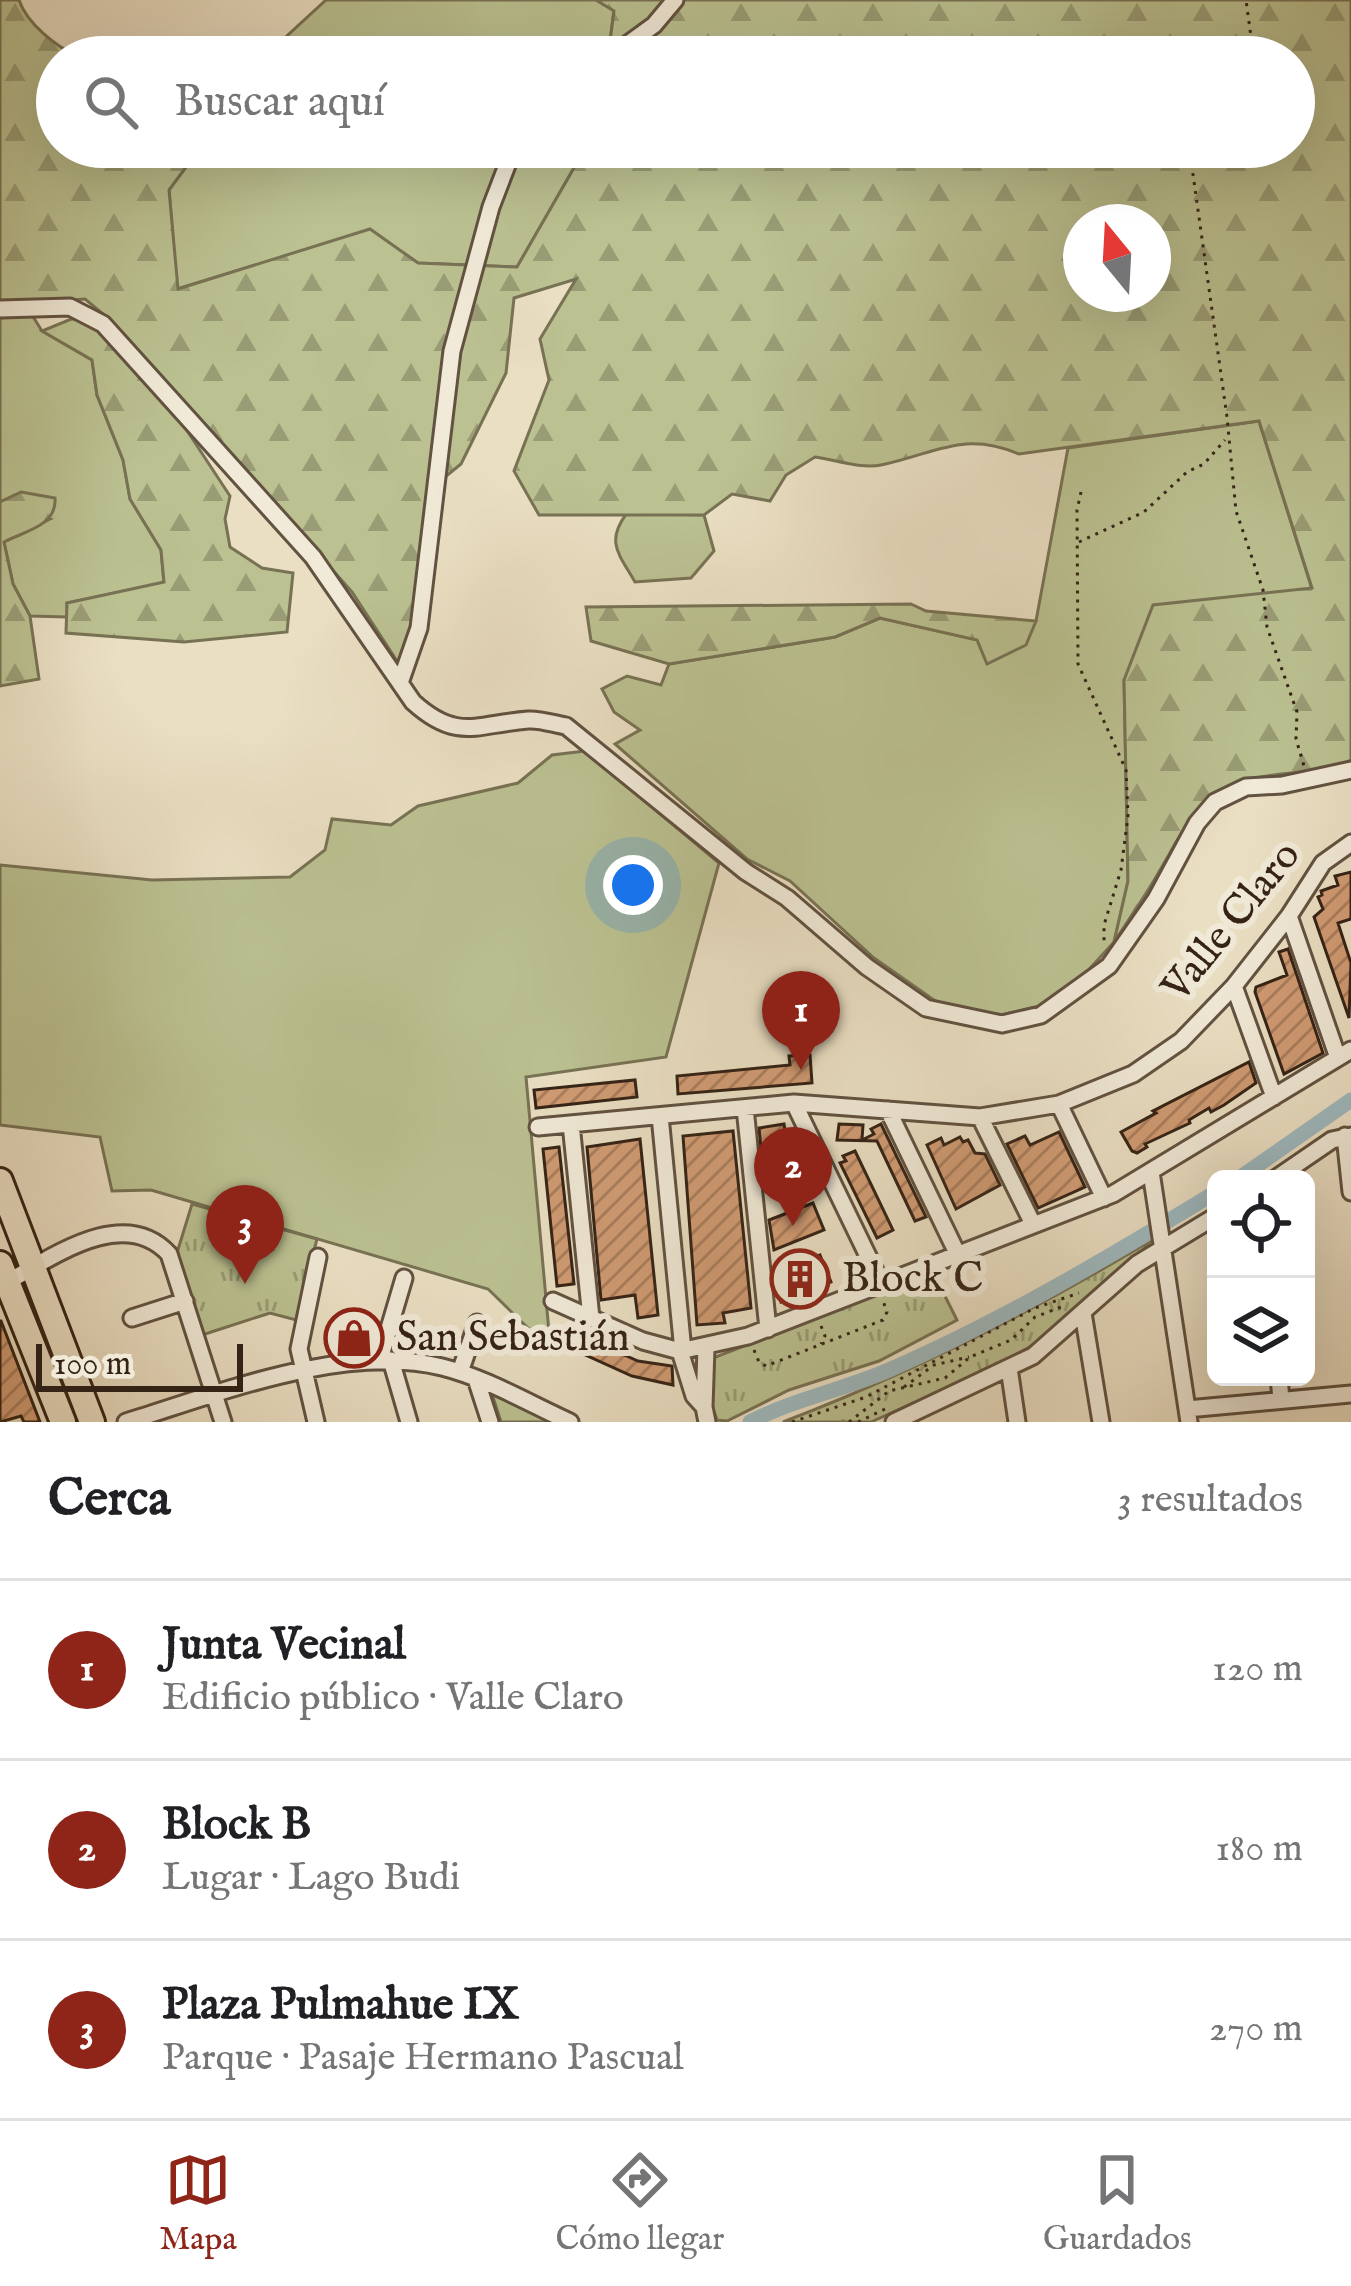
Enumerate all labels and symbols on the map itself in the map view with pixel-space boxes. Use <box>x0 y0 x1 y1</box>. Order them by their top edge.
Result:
north arrow <box>1063 204 1171 312</box>
street label: Valle Claro <box>1150 831 1313 1014</box>
your location <box>603 855 663 915</box>
pin: 1 <box>762 971 840 1070</box>
pin: 2 <box>754 1127 832 1226</box>
pin: 3 <box>206 1185 284 1284</box>
building icon: Block C <box>769 1248 831 1310</box>
place label: Block C <box>842 1253 983 1306</box>
shop icon: San Sebastián <box>323 1307 385 1369</box>
place label: San Sebastián <box>396 1312 630 1365</box>
scale bar <box>36 1338 243 1391</box>

